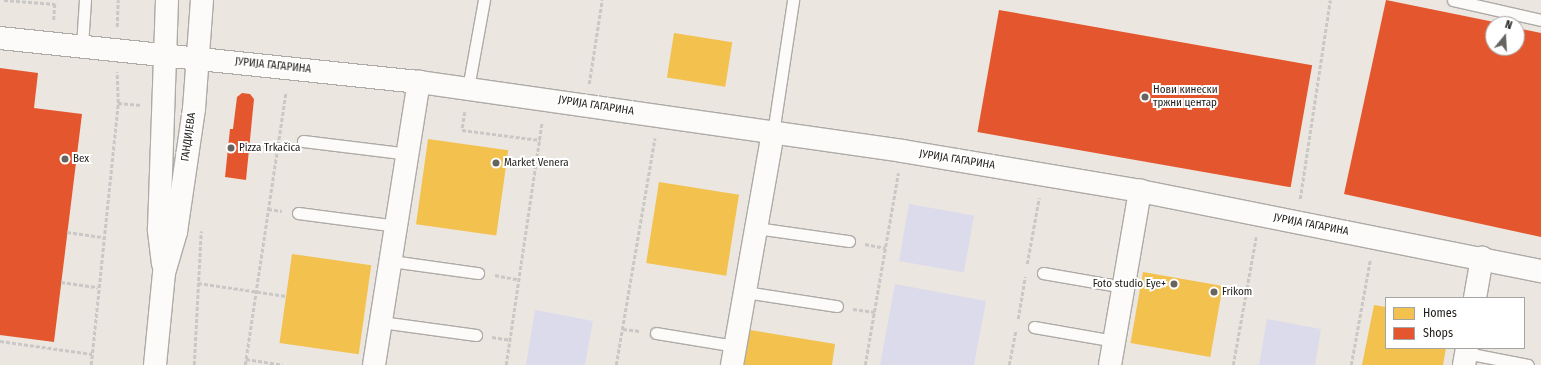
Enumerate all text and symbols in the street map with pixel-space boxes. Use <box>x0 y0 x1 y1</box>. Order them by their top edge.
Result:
north arrow <box>1485 16 1525 56</box>
text: N <box>1503 18 1514 32</box>
street label: ЈУРИЈА ГАГАРИНА <box>234 55 312 77</box>
place label: Нови кинески тржни центар <box>1153 84 1218 110</box>
marker: Нови кинески тржни центар <box>1140 92 1150 102</box>
street label: ЈУРИЈА ГАГАРИНА <box>557 93 635 119</box>
street label: ГАНДИЈЕВА <box>179 112 199 162</box>
place label: Pizza Trkačica <box>239 141 300 155</box>
marker: Pizza Trkačica <box>226 143 236 153</box>
street label: ЈУРИЈА ГАГАРИНА <box>918 147 996 173</box>
place label: Bex <box>73 152 89 166</box>
marker: Bex <box>60 154 70 164</box>
place label: Market Venera <box>504 156 569 170</box>
marker: Market Venera <box>491 158 501 168</box>
street label: ЈУРИЈА ГАГАРИНА <box>1272 211 1350 239</box>
place label: Foto studio Eye+ <box>1093 277 1166 291</box>
marker: Foto studio Eye+ <box>1169 279 1179 289</box>
place label: Frikom <box>1222 285 1252 299</box>
marker: Frikom <box>1209 287 1219 297</box>
legend <box>1385 297 1525 349</box>
text: Homes <box>1423 306 1457 320</box>
text: Shops <box>1423 326 1453 340</box>

